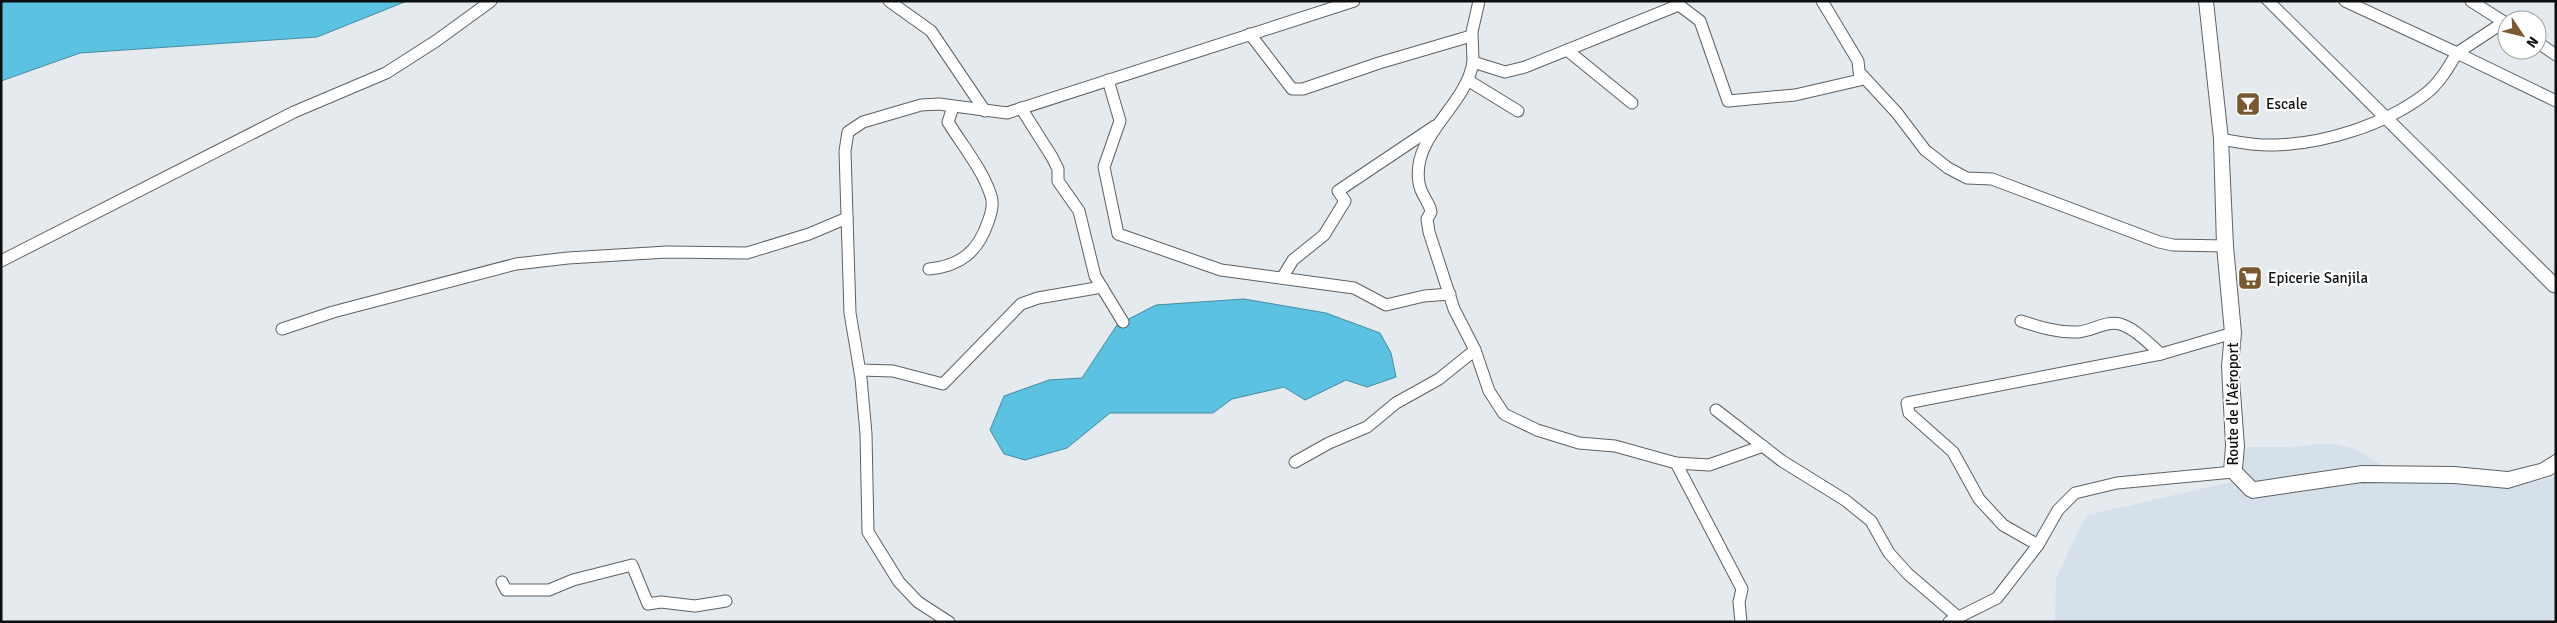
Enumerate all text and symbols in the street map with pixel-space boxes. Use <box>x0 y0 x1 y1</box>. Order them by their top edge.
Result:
north arrow <box>2497 10 2547 60</box>
text: N <box>2522 33 2542 51</box>
bar icon: Escale <box>2235 91 2261 117</box>
place label: Escale <box>2266 95 2308 113</box>
supermarket icon: Epicerie Sanjila <box>2237 265 2263 291</box>
place label: Epicerie Sanjila <box>2268 269 2368 287</box>
street label: Route de l'Aéroport <box>2224 343 2242 465</box>

